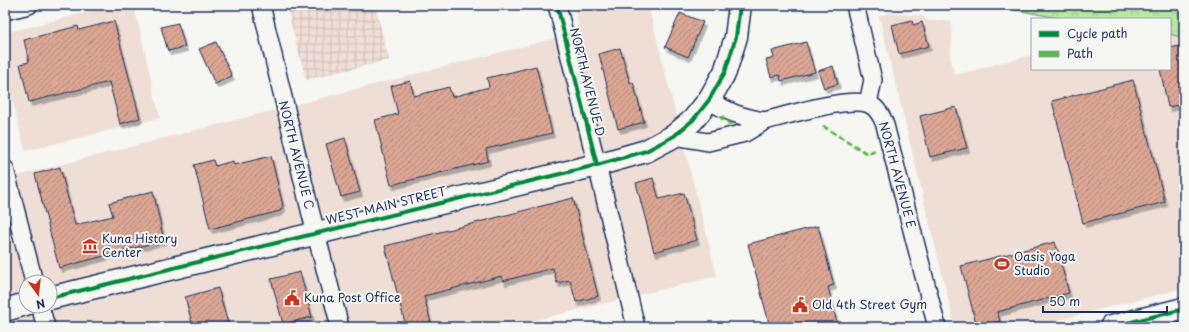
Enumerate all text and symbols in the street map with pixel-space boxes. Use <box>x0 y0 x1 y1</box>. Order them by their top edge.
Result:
legend <box>1031 18 1171 70</box>
text: Cycle path <box>1067 24 1128 42</box>
street label: NORTH AVENUE D <box>566 25 610 138</box>
text: Path <box>1067 44 1093 62</box>
street label: NORTH AVENUE C <box>275 99 319 211</box>
street label: NORTH AVENUE E <box>875 119 921 230</box>
street label: WEST MAIN STREET <box>324 181 449 229</box>
place label: Kuna History Center <box>102 229 177 261</box>
museum icon: Kuna History Center <box>81 237 99 255</box>
place label: Oasis Yoga Studio <box>1014 247 1076 279</box>
sports icon: Oasis Yoga Studio <box>993 255 1011 273</box>
north arrow <box>18 274 58 314</box>
place label: Kuna Post Office <box>304 288 400 306</box>
scale bar <box>1043 288 1167 314</box>
public building icon: Kuna Post Office <box>283 289 301 307</box>
text: 50 m <box>1049 292 1080 310</box>
text: N <box>34 295 47 314</box>
place label: Old 4th Street Gym <box>812 295 927 313</box>
public building icon: Old 4th Street Gym <box>791 296 809 314</box>

